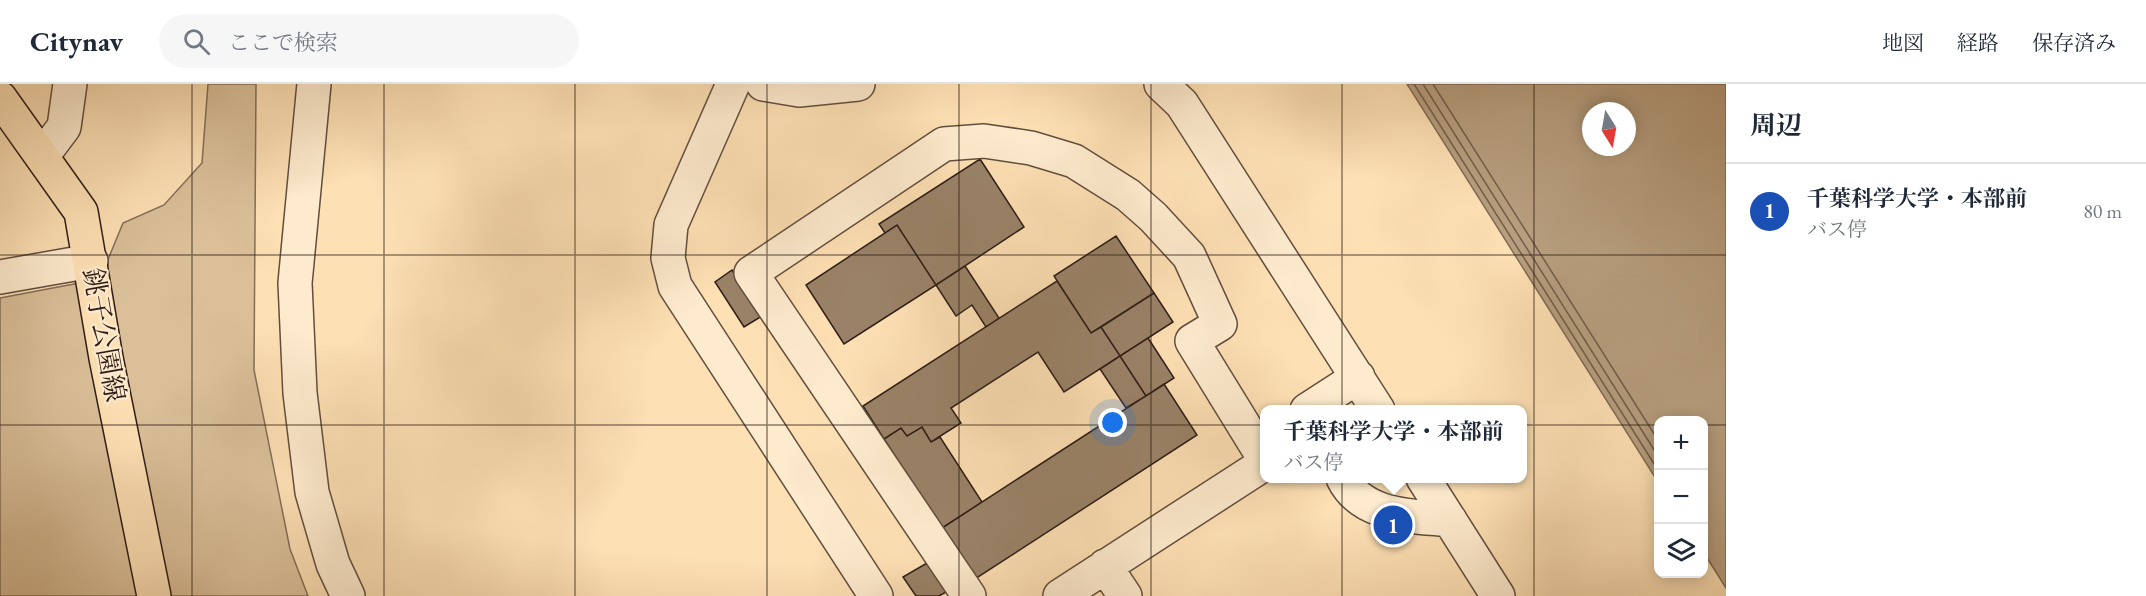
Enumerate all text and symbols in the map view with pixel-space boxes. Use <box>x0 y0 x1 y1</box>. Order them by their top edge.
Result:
search box <box>159 14 579 68</box>
text: Citynav <box>30 23 123 59</box>
icon: search <box>180 25 213 58</box>
text: ここで検索 <box>228 28 338 57</box>
text: 地図 <box>1882 29 1924 56</box>
text: 経路 <box>1957 29 1999 56</box>
text: 保存済み <box>2032 29 2116 56</box>
north arrow <box>1582 102 1636 156</box>
text: 周辺 <box>1750 108 1802 142</box>
text: 千葉科学大学・本部前 <box>1807 184 2027 213</box>
text: 1 <box>1764 198 1775 224</box>
text: 80 m <box>2083 198 2122 224</box>
text: バス停 <box>1807 216 1867 242</box>
street label: 銚子公園線 <box>76 265 133 404</box>
popup <box>1260 405 1527 483</box>
your location <box>1098 408 1127 437</box>
map controls <box>1654 416 1708 578</box>
button: + <box>1654 416 1708 470</box>
text: 千葉科学大学・本部前 <box>1283 417 1504 446</box>
text: バス停 <box>1283 449 1343 475</box>
button: − <box>1654 470 1708 524</box>
pin: 1 <box>1374 502 1412 548</box>
button: layers <box>1654 524 1708 578</box>

